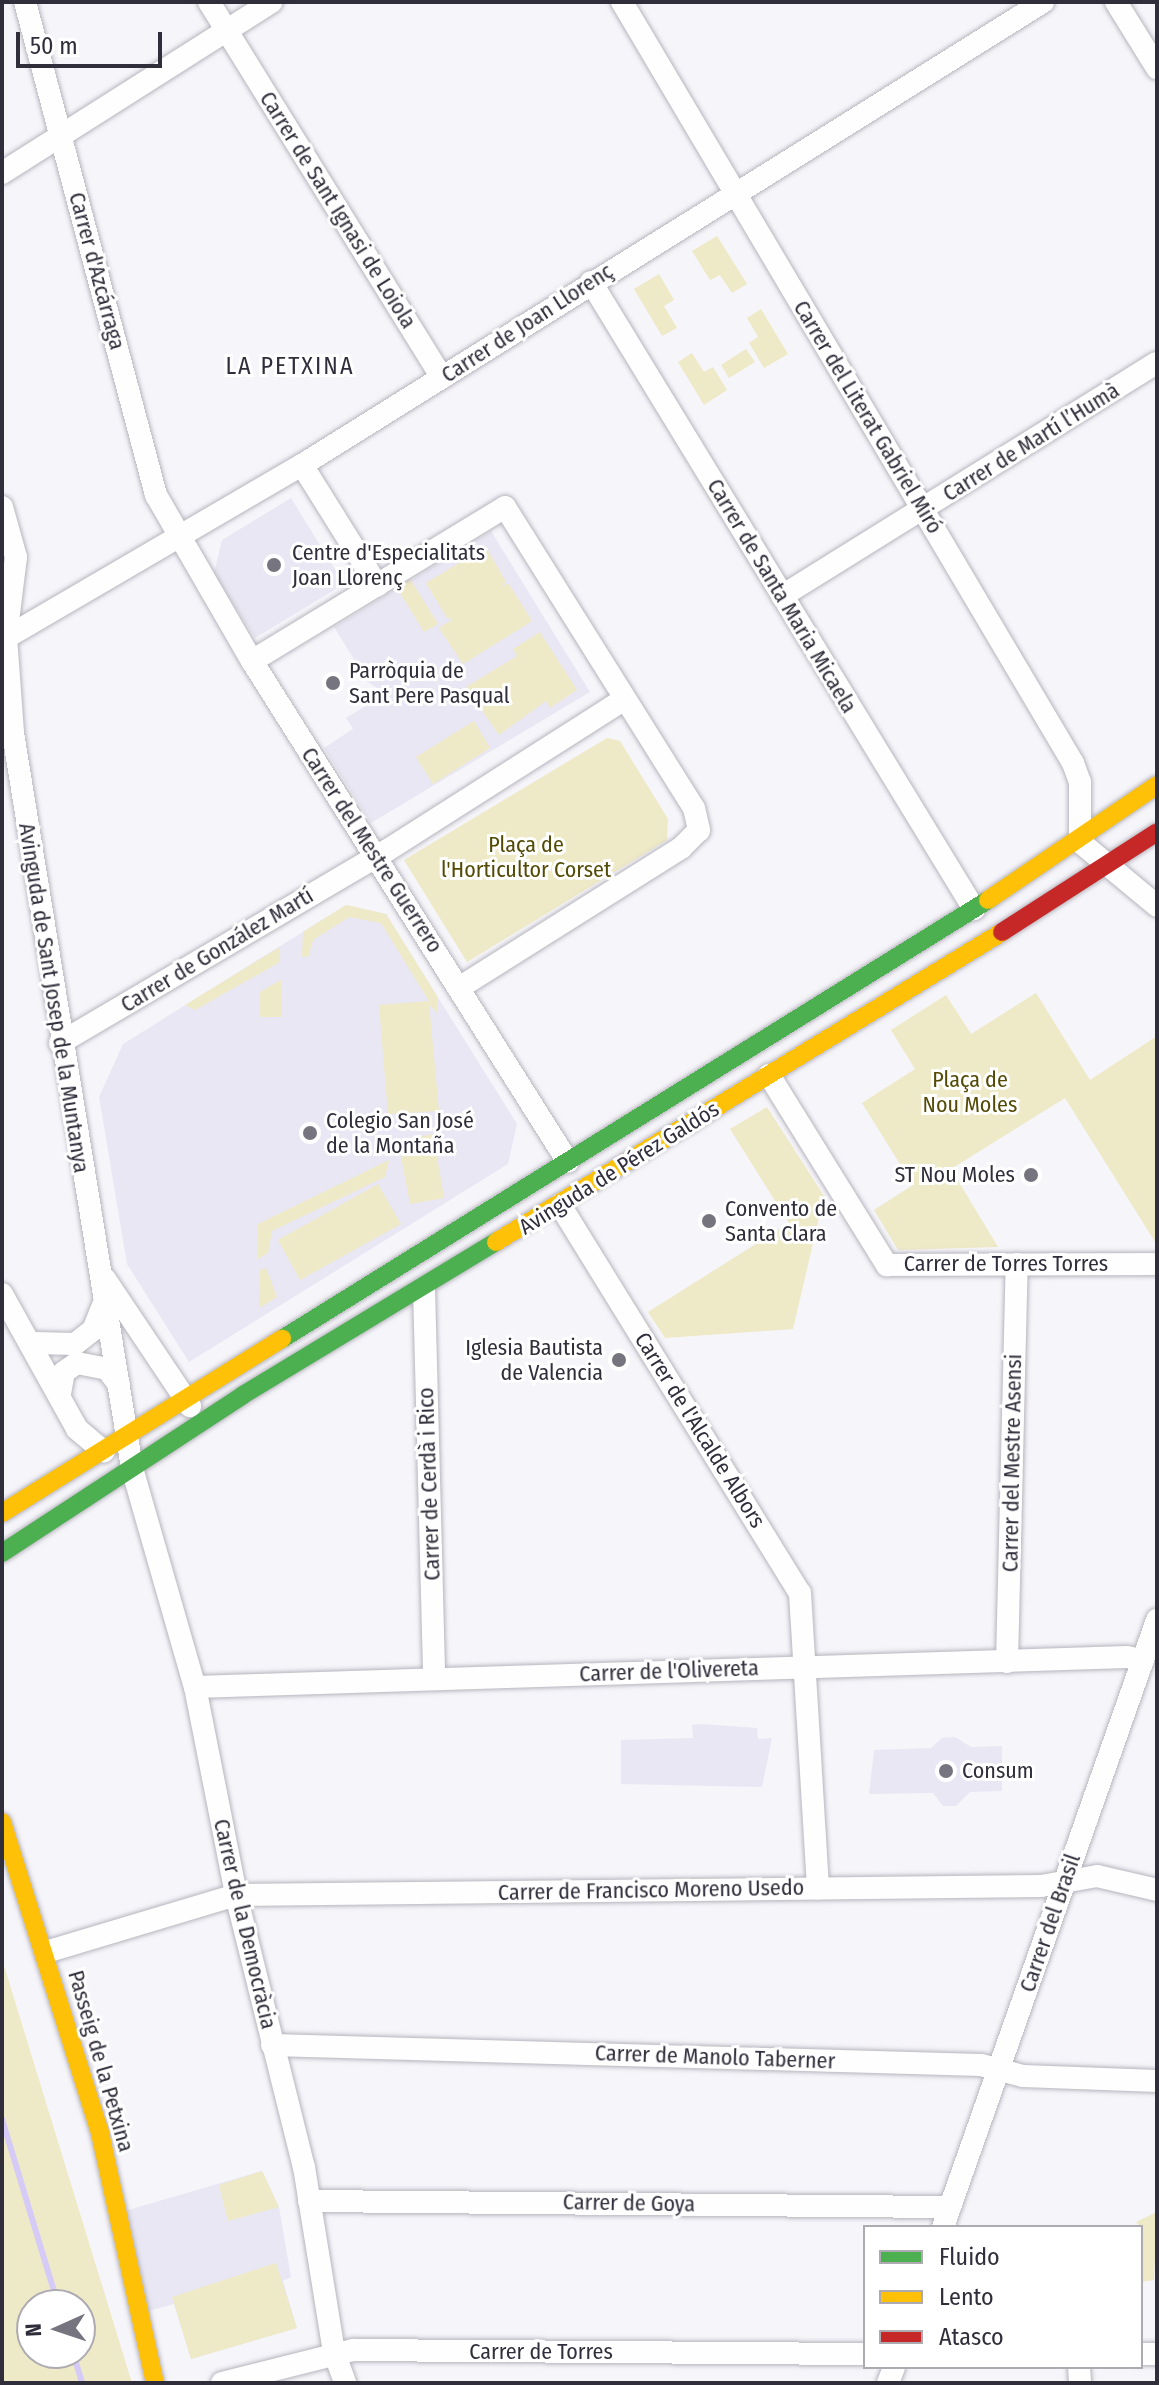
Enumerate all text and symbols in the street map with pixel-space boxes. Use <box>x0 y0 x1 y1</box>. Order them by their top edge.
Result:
scale bar <box>20 16 166 66</box>
text: 50 m <box>30 32 78 60</box>
street label: Carrer de Sant Ignasi de Loiola <box>254 87 422 333</box>
street label: Carrer d'Azcárraga <box>63 189 131 353</box>
street label: Carrer de Joan Llorenç <box>437 258 617 388</box>
street label: Carrer del Literat Gabriel Miró <box>788 296 948 538</box>
district label: LA PETXINA <box>225 353 355 381</box>
street label: Carrer de Martí l’Humà <box>938 377 1124 507</box>
street label: Carrer de Santa Maria Micaela <box>702 474 862 718</box>
place label: Centre d'Especialitats Joan Llorenç <box>292 539 485 590</box>
marker: Centre d'Especialitats Joan Llorenç <box>263 554 285 576</box>
place label: Parròquia de Sant Pere Pasqual <box>349 657 510 708</box>
marker: Parròquia de Sant Pere Pasqual <box>324 674 342 692</box>
street label: Carrer del Mestre Guerrero <box>296 742 448 958</box>
street label: Avinguda de Sant Josep de la Muntanya <box>13 821 95 1175</box>
park label: Plaça de l'Horticultor Corset <box>441 831 611 882</box>
street label: Carrer de González Martí <box>116 882 318 1018</box>
park label: Plaça de Nou Moles <box>923 1066 1017 1118</box>
street label: Avinguda de Pérez Galdós <box>514 1096 724 1240</box>
place label: Colegio San José de la Montaña <box>326 1107 474 1158</box>
marker: Colegio San José de la Montaña <box>301 1124 319 1142</box>
place label: ST Nou Moles <box>894 1162 1015 1188</box>
marker: ST Nou Moles <box>1022 1166 1040 1184</box>
place label: Convento de Santa Clara <box>725 1195 837 1246</box>
marker: Convento de Santa Clara <box>700 1212 718 1230</box>
street label: Carrer de Torres Torres <box>904 1251 1108 1277</box>
street label: Carrer de l'Alcalde Albors <box>629 1327 771 1533</box>
place label: Iglesia Bautista de Valencia <box>465 1334 603 1386</box>
marker: Iglesia Bautista de Valencia <box>610 1351 628 1369</box>
street label: Carrer del Mestre Asensi <box>997 1354 1027 1572</box>
street label: Carrer de Cerdà i Rico <box>412 1387 446 1581</box>
street label: Carrer de l'Olivereta <box>579 1655 759 1687</box>
place label: Consum <box>962 1758 1034 1784</box>
marker: Consum <box>937 1762 955 1780</box>
street label: Carrer de la Democràcia <box>208 1816 282 2032</box>
street label: Carrer del Brasil <box>1014 1851 1086 1995</box>
street label: Carrer de Francisco Moreno Usedo <box>498 1874 804 1906</box>
street label: Passeig de la Petxina <box>62 1967 140 2155</box>
street label: Carrer de Manolo Taberner <box>594 2040 836 2074</box>
street label: Carrer de Goya <box>563 2189 695 2217</box>
legend <box>863 2225 1143 2369</box>
text: Fluido <box>939 2243 1000 2271</box>
text: Lento <box>939 2283 994 2311</box>
north arrow <box>16 2289 96 2369</box>
text: N <box>20 2323 47 2337</box>
text: Atasco <box>939 2323 1004 2351</box>
street label: Carrer de Torres <box>469 2339 613 2365</box>

